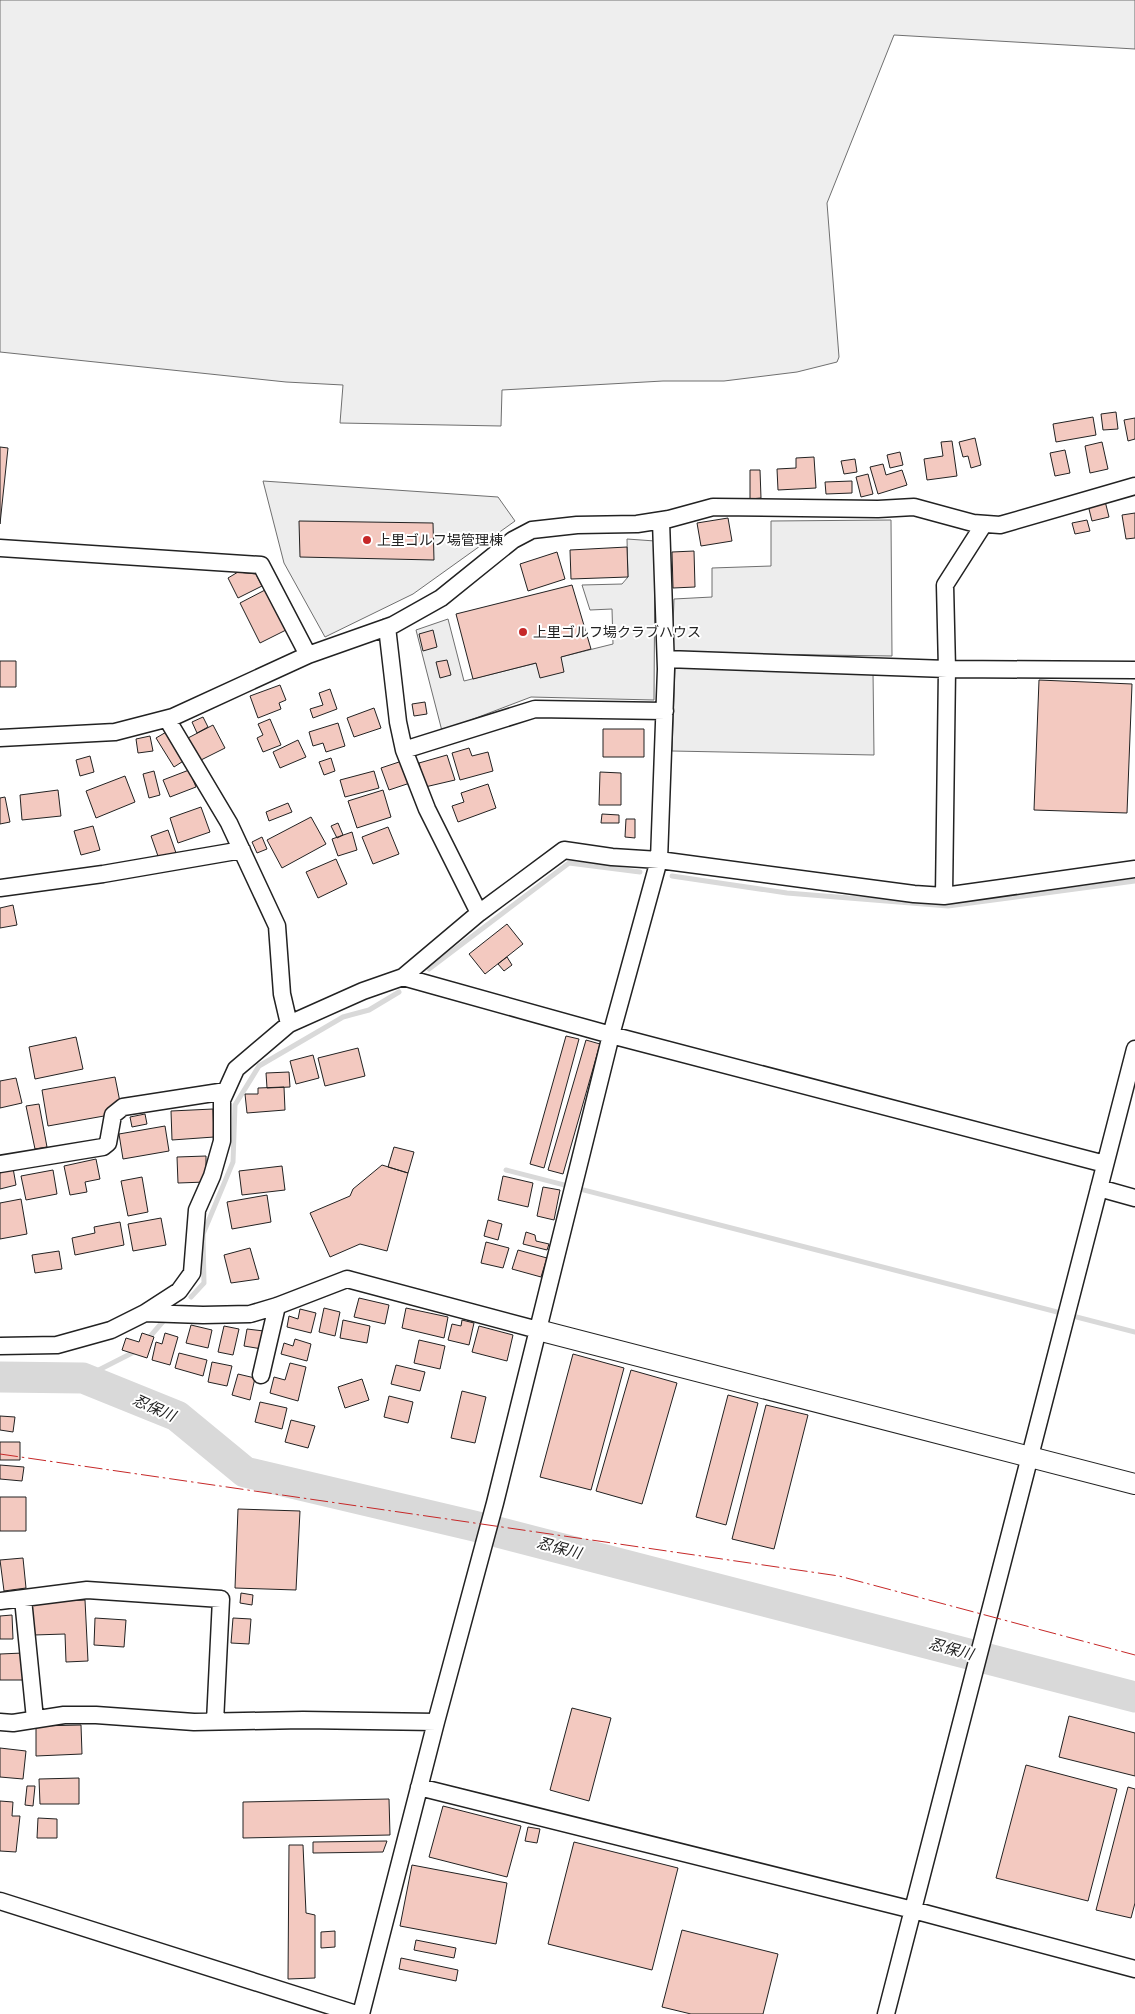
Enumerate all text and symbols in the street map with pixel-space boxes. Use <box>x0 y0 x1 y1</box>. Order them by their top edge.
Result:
place label: 上里ゴルフ場管理棟 <box>377 531 503 549</box>
marker: 上里ゴルフ場管理棟 <box>361 534 373 546</box>
place label: 上里ゴルフ場クラブハウス <box>533 623 701 641</box>
marker: 上里ゴルフ場クラブハウス <box>517 626 529 638</box>
water label: 忍保川 <box>130 1390 180 1426</box>
water label: 忍保川 <box>535 1533 585 1563</box>
water label: 忍保川 <box>927 1634 977 1664</box>

